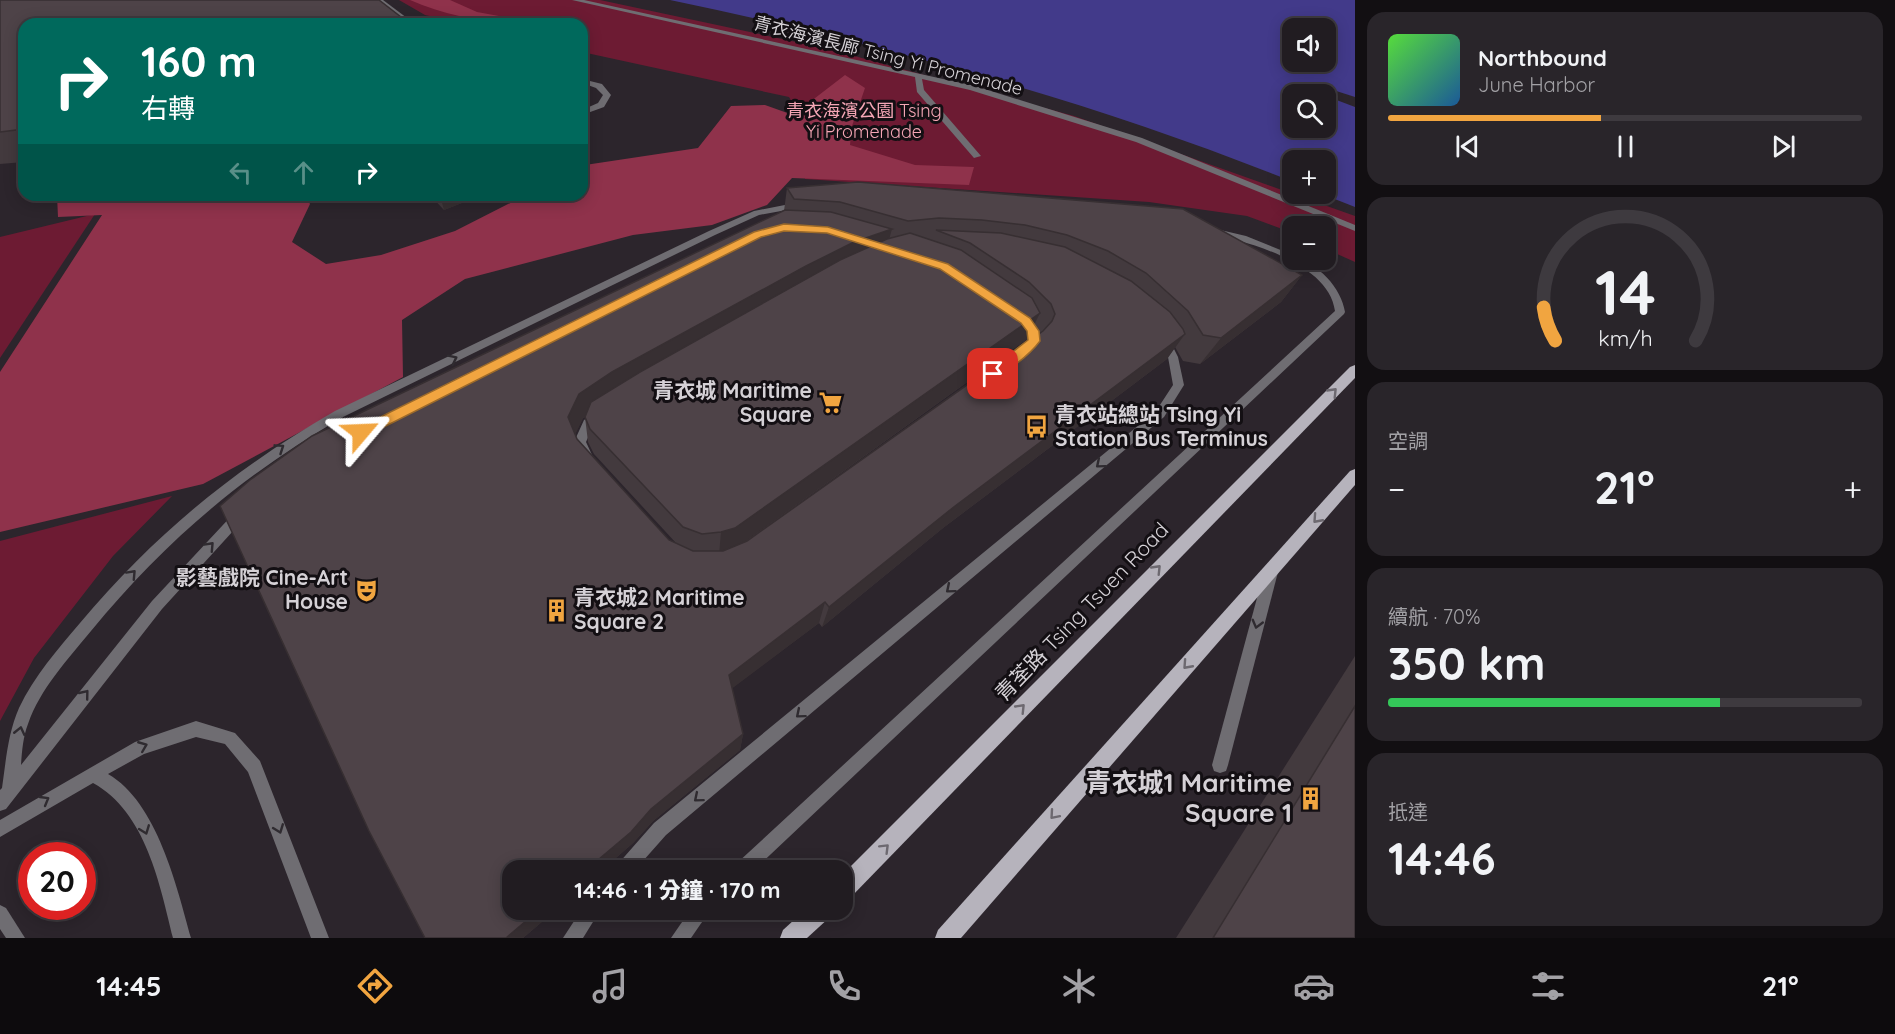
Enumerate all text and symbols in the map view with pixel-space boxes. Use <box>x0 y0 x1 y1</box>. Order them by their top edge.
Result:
street label: 青衣海濱長廊 Tsing Yi Promenade <box>751 11 1025 100</box>
map controls <box>1282 18 1336 270</box>
button: sound <box>1282 18 1336 72</box>
text: 160 m <box>141 35 257 88</box>
icon: right <box>42 42 120 120</box>
text: Northbound <box>1478 44 1607 72</box>
text: June Harbor <box>1478 72 1595 97</box>
button: search <box>1282 84 1336 138</box>
text: 右轉 <box>141 91 195 125</box>
park label: 青衣海濱公園 Tsing Yi Promenade <box>786 99 942 143</box>
icon: previous <box>1451 130 1484 163</box>
icon: pause <box>1609 130 1642 163</box>
icon: next <box>1767 130 1800 163</box>
button: + <box>1282 150 1336 204</box>
icon: left <box>224 156 257 189</box>
icon: ahead <box>287 156 320 189</box>
icon: right <box>350 156 383 189</box>
button: − <box>1282 216 1336 270</box>
text: 14 <box>1595 253 1655 331</box>
text: km/h <box>1598 325 1652 351</box>
pin <box>967 348 1018 399</box>
one-way arrow <box>446 354 457 366</box>
icon: arrive <box>976 357 1009 390</box>
place label: 青衣城 Maritime Square <box>653 377 812 427</box>
one-way arrow <box>1325 389 1336 400</box>
supermarket icon: 青衣城 Maritime Square <box>817 390 843 416</box>
position arrow <box>329 400 393 464</box>
place label: 青衣站總站 Tsing Yi Station Bus Terminus <box>1055 401 1268 451</box>
bus stop icon: 青衣站總站 Tsing Yi Station Bus Terminus <box>1024 414 1050 440</box>
text: 空調 <box>1388 428 1428 453</box>
one-way arrow <box>273 444 284 455</box>
one-way arrow <box>1096 457 1107 468</box>
text: 21° <box>1594 459 1655 515</box>
text: − <box>1388 468 1405 509</box>
text: + <box>1843 468 1862 509</box>
one-way arrow <box>1313 513 1324 523</box>
street label: 青荃路 Tsing Tsuen Road <box>989 517 1173 706</box>
one-way arrow <box>202 542 213 553</box>
place label: 影藝戲院 Cine-Art House <box>176 564 348 614</box>
one-way arrow <box>1150 565 1161 576</box>
one-way arrow <box>125 571 136 581</box>
theatre icon: 影藝戲院 Cine-Art House <box>353 577 379 603</box>
one-way arrow <box>946 582 957 593</box>
place label: 青衣城2 Maritime Square 2 <box>574 584 745 634</box>
building icon: 青衣城2 Maritime Square 2 <box>543 597 569 623</box>
text: 續航 · 70% <box>1388 604 1481 629</box>
one-way arrow <box>1252 619 1265 629</box>
text: 350 km <box>1388 635 1545 691</box>
one-way arrow <box>1183 658 1194 669</box>
one-way arrow <box>78 690 89 701</box>
one-way arrow <box>1014 705 1025 715</box>
one-way arrow <box>796 706 807 717</box>
one-way arrow <box>12 727 25 737</box>
one-way arrow <box>138 741 148 754</box>
place label: 青衣城1 Maritime Square 1 <box>1085 766 1292 829</box>
building icon: 青衣城1 Maritime Square 1 <box>1297 785 1323 811</box>
one-way arrow <box>694 791 705 802</box>
one-way arrow <box>39 796 49 807</box>
text: 抵達 <box>1388 799 1428 824</box>
one-way arrow <box>1050 808 1061 819</box>
one-way arrow <box>272 823 285 834</box>
one-way arrow <box>138 824 150 835</box>
text: 14:46 <box>1388 830 1496 886</box>
speed limit sign: 20 <box>18 842 96 920</box>
one-way arrow <box>877 844 888 855</box>
text: 14:46 · 1 分鐘 · 170 m <box>574 876 781 904</box>
icon: directions <box>354 965 396 1007</box>
icon: music <box>589 965 631 1007</box>
icon: phone <box>823 965 865 1007</box>
icon: climate <box>1058 965 1100 1007</box>
icon: car <box>1293 965 1335 1007</box>
icon: filters <box>1527 965 1569 1007</box>
text: 14:45 <box>96 969 162 1003</box>
text: 21° <box>1762 969 1799 1003</box>

